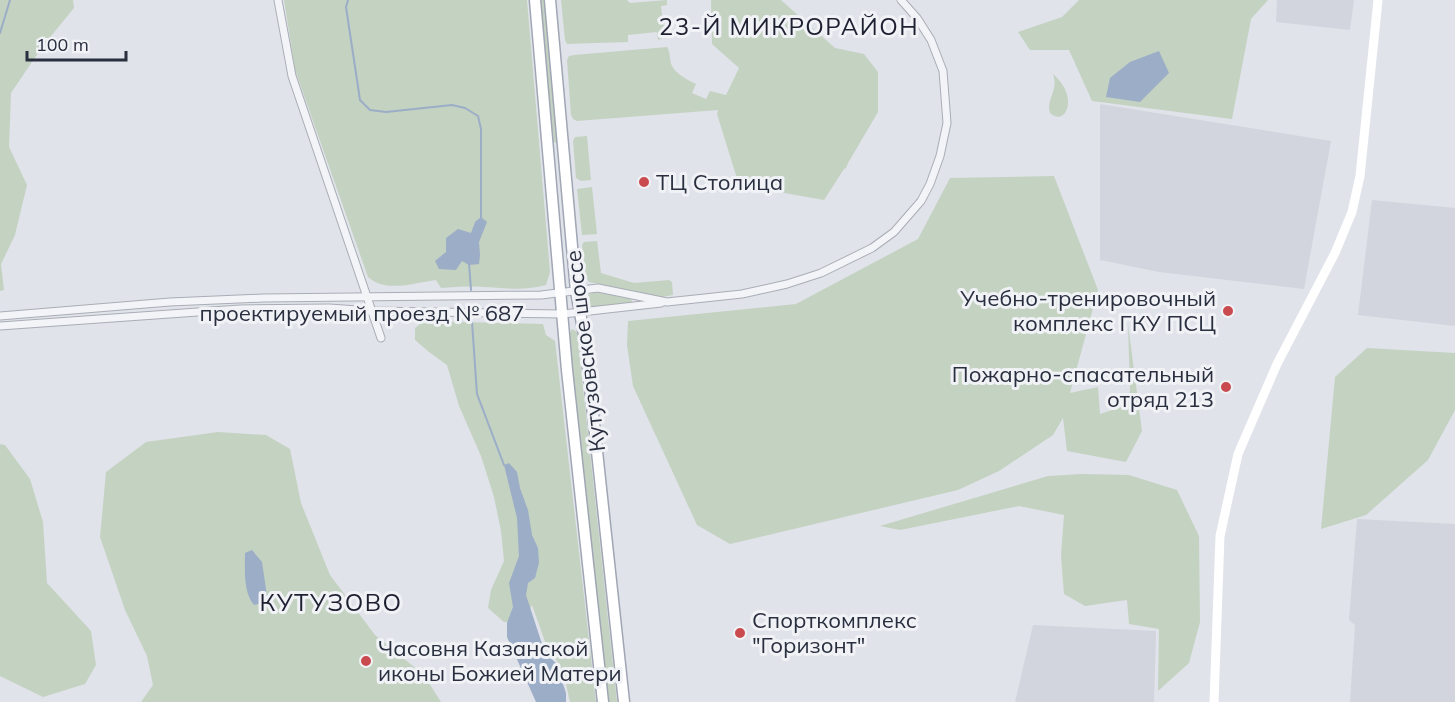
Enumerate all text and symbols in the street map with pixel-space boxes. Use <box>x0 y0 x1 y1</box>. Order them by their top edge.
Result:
district label: 23-Й МИКРОРАЙОН <box>659 11 919 41</box>
scale bar <box>27 24 126 62</box>
text: 100 m <box>36 33 89 56</box>
place label: ТЦ Столица <box>656 168 783 196</box>
marker: ТЦ Столица <box>637 175 651 189</box>
street label: Кутузовское шоссе <box>559 249 611 453</box>
place label: Учебно-тренировочный комплекс ГКУ ПСЦ <box>959 284 1216 337</box>
street label: проектируемый проезд № 687 <box>200 299 524 327</box>
marker: Учебно-тренировочный комплекс ГКУ ПСЦ <box>1221 304 1235 318</box>
place label: Пожарно-спасательный отряд 213 <box>952 360 1214 413</box>
marker: Пожарно-спасательный отряд 213 <box>1219 380 1233 394</box>
district label: КУТУЗОВО <box>259 587 403 617</box>
place label: Спорткомплекс "Горизонт" <box>752 606 917 659</box>
marker: Спорткомплекс "Горизонт" <box>733 626 747 640</box>
place label: Часовня Казанской иконы Божией Матери <box>378 634 622 687</box>
marker: Часовня Казанской иконы Божией Матери <box>359 654 373 668</box>

